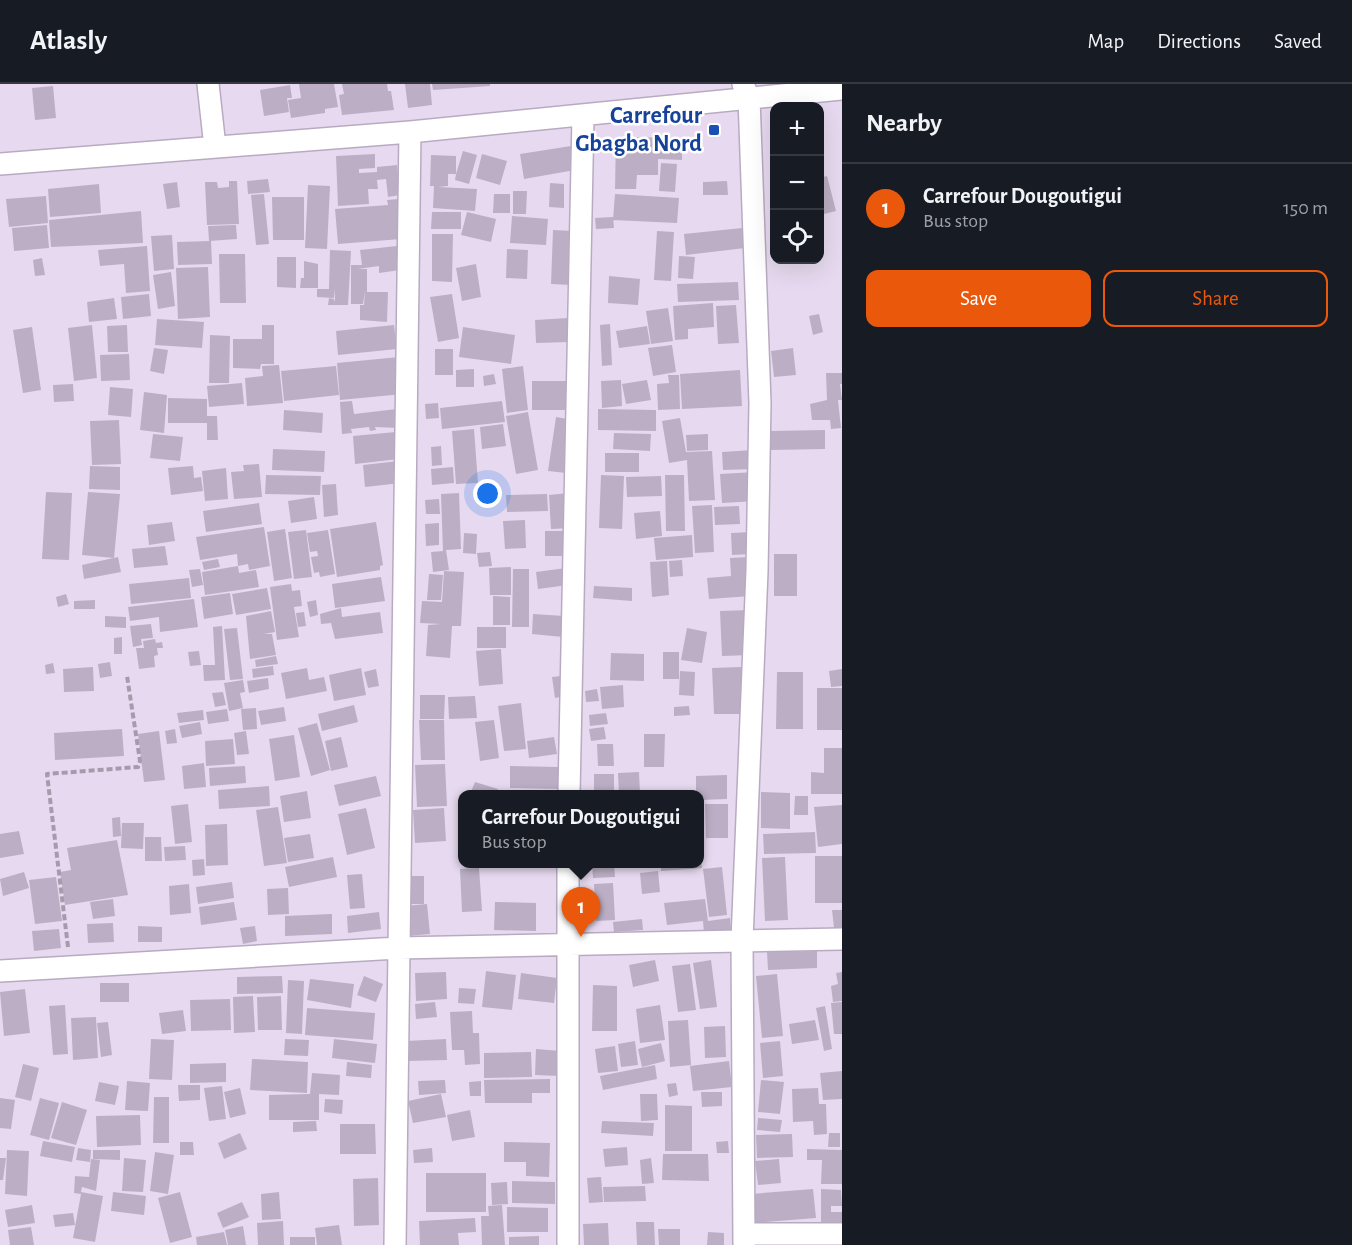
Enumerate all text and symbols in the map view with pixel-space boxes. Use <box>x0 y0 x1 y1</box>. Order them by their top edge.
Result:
text: Atlasly <box>30 27 107 55</box>
text: Map <box>1088 31 1124 52</box>
text: Directions <box>1157 31 1241 52</box>
text: Saved <box>1274 31 1322 52</box>
map controls <box>770 102 824 264</box>
button: + <box>770 102 824 156</box>
place label: Carrefour Gbagba Nord <box>575 104 703 156</box>
text: Nearby <box>866 110 942 136</box>
marker: Carrefour Gbagba Nord <box>707 123 721 137</box>
button: − <box>770 156 824 210</box>
text: Carrefour Dougoutigui <box>923 185 1122 207</box>
text: 1 <box>882 198 889 218</box>
text: 150 m <box>1283 198 1328 218</box>
button: locate <box>770 210 824 264</box>
text: Bus stop <box>923 211 988 231</box>
button: Save <box>866 270 1091 327</box>
button: Share <box>1103 270 1328 327</box>
your location <box>473 479 502 508</box>
popup <box>458 790 704 868</box>
text: Carrefour Dougoutigui <box>481 806 681 828</box>
text: Bus stop <box>481 832 547 852</box>
pin: 1 <box>562 888 600 937</box>

